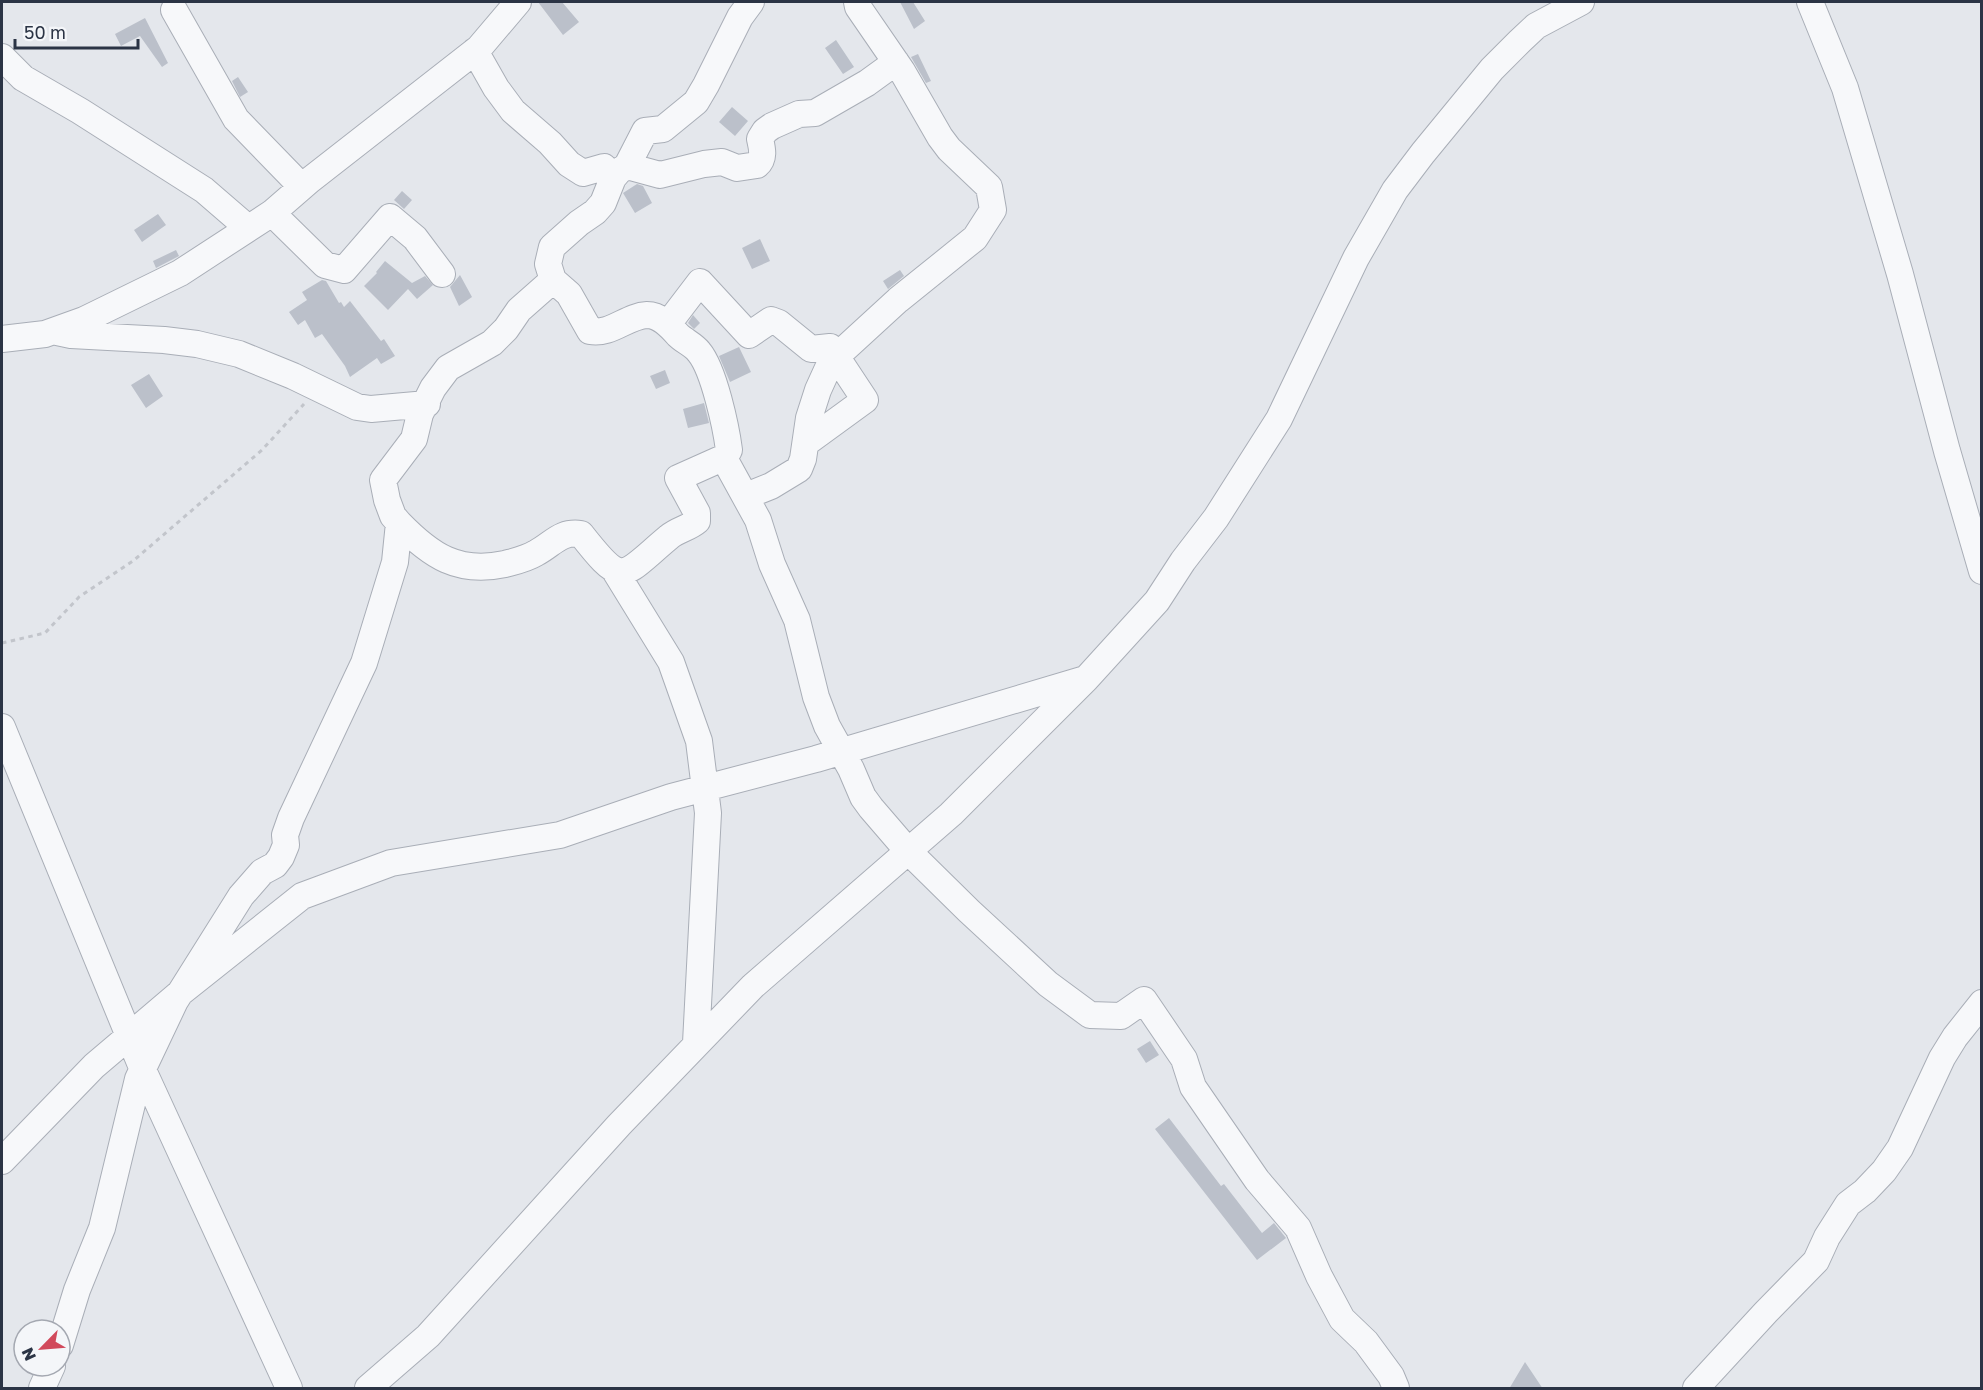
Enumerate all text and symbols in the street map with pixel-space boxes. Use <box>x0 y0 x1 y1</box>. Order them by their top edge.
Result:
scale bar <box>15 12 138 50</box>
text: 50 m <box>24 21 66 43</box>
north arrow <box>12 1318 72 1378</box>
text: N <box>17 1345 40 1364</box>

